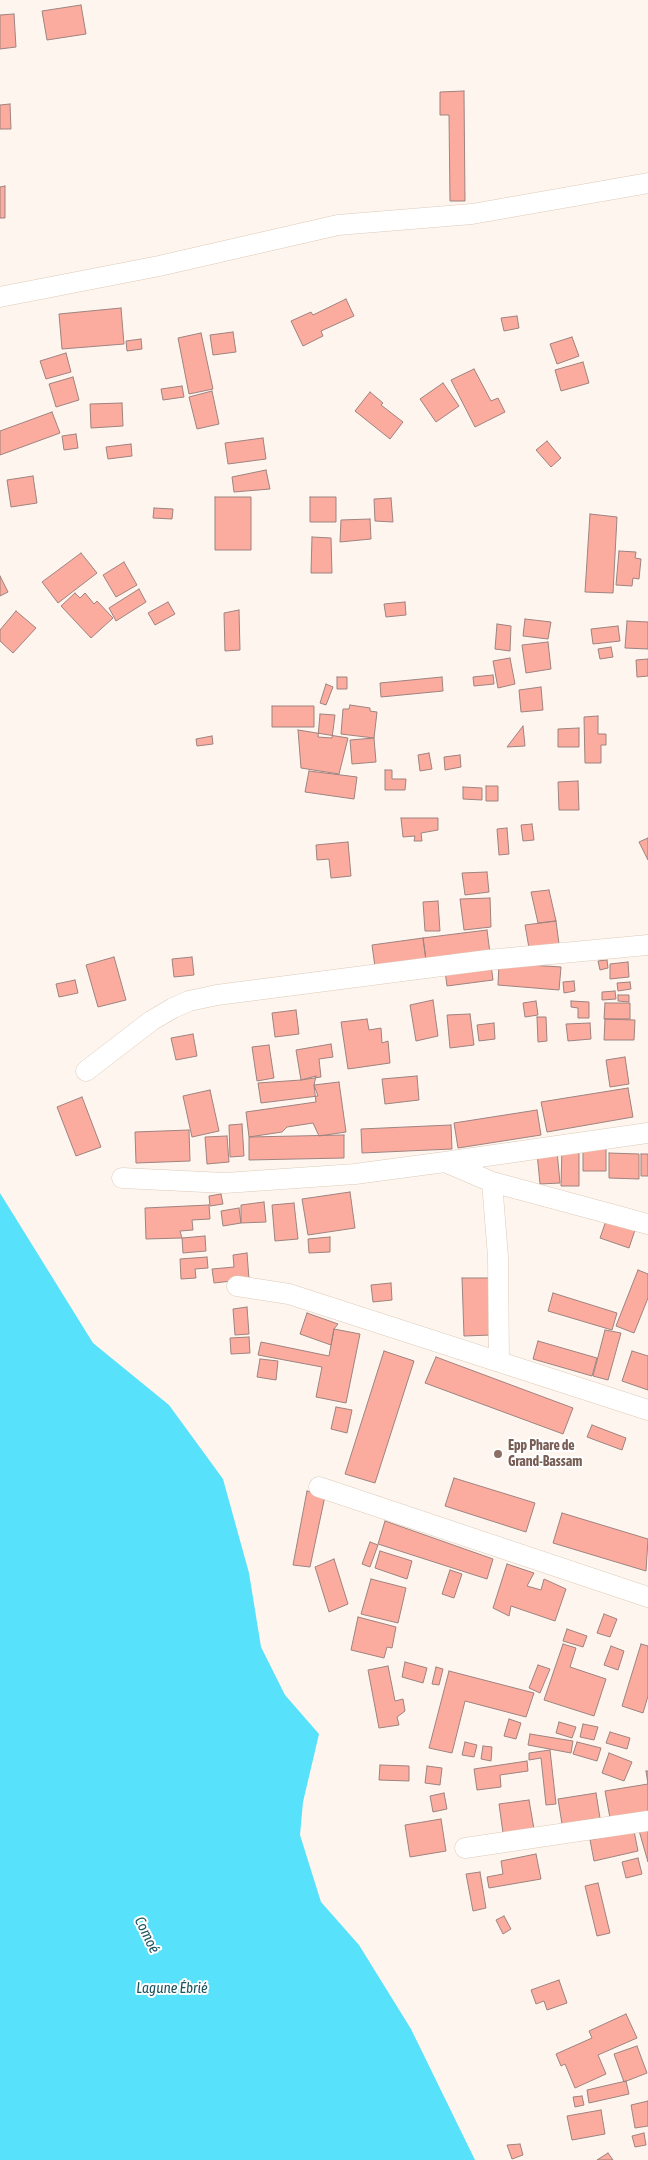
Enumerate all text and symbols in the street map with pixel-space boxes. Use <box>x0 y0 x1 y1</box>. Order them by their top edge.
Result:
place label: Epp Phare de Grand-Bassam <box>508 1438 582 1470</box>
marker: Epp Phare de Grand-Bassam <box>492 1448 504 1460</box>
water label: Comoé <box>130 1914 164 1956</box>
water label: Lagune Ébrié <box>136 1979 208 1997</box>

